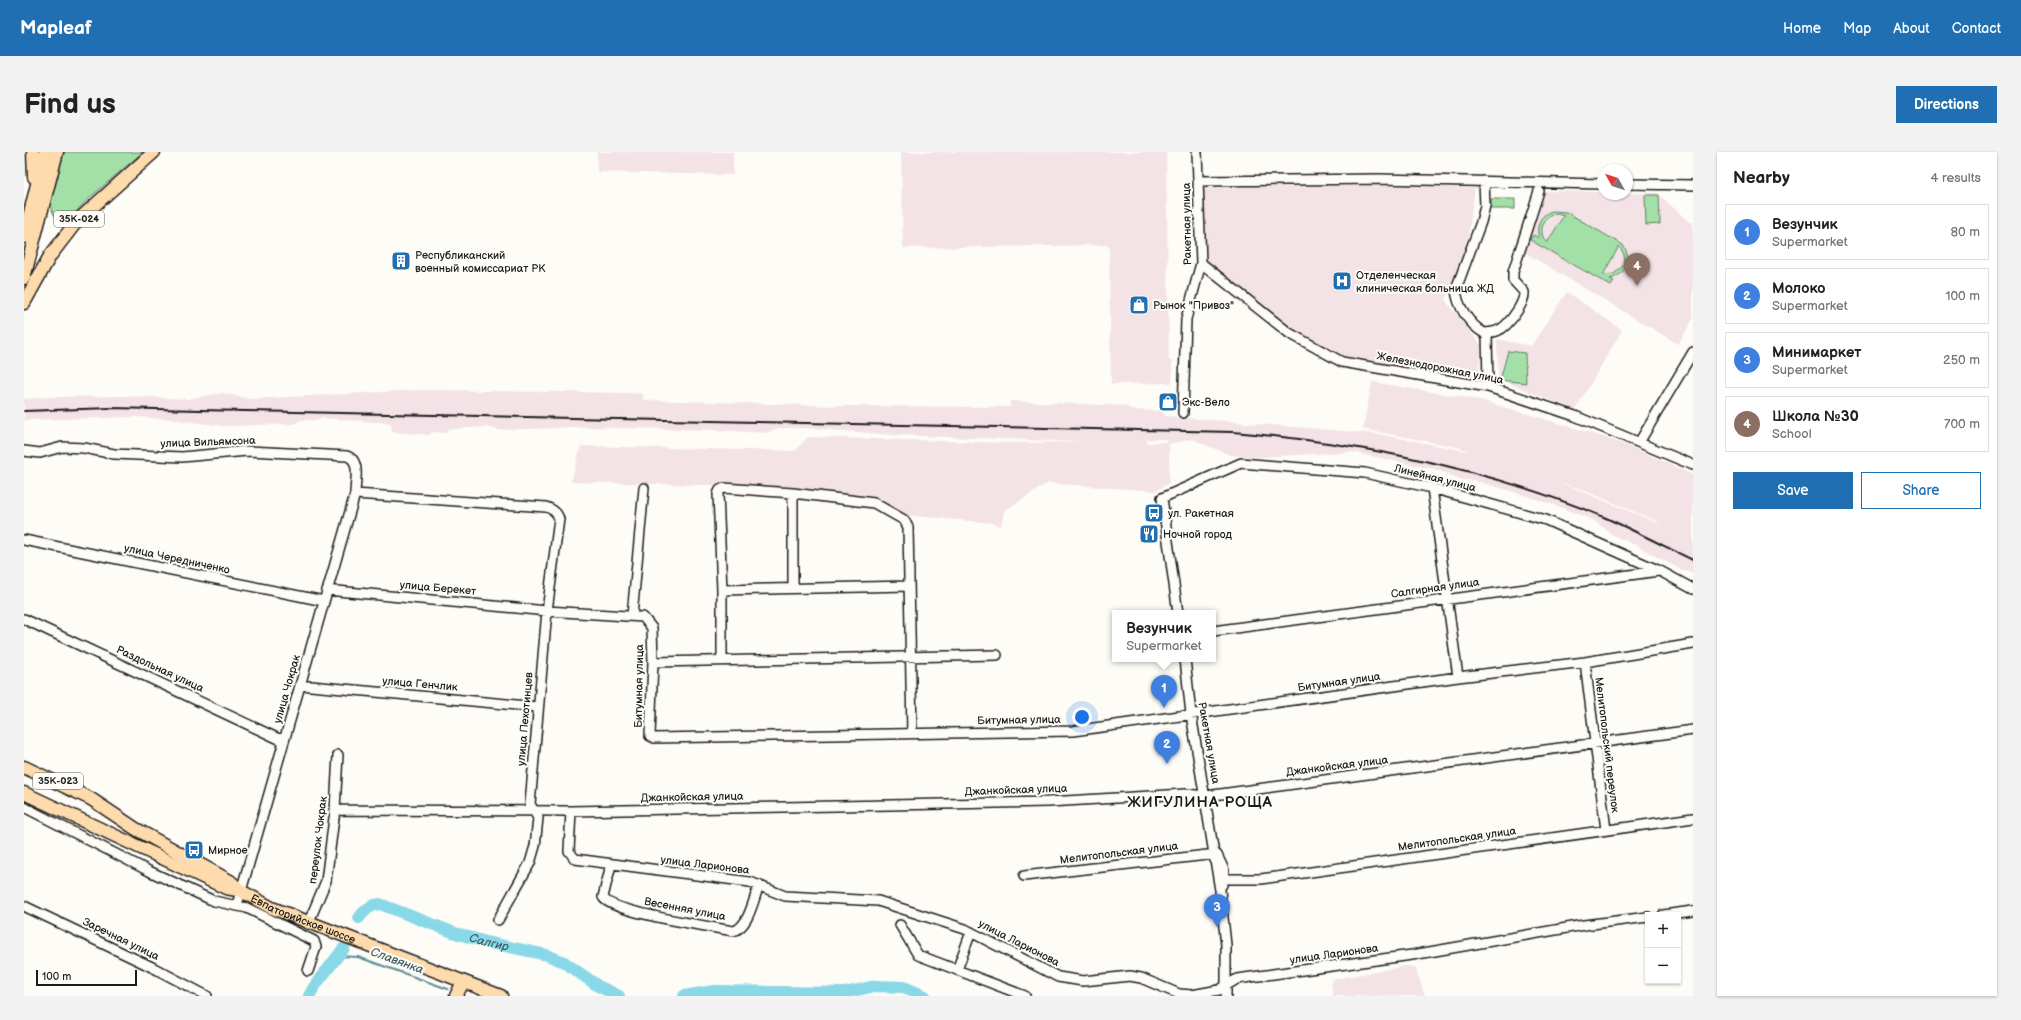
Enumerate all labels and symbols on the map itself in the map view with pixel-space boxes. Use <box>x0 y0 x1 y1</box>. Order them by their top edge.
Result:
north arrow <box>1597 164 1633 200</box>
street label: Ракетная улица <box>1180 182 1194 266</box>
road number: 35К-024 <box>54 211 104 227</box>
place label: Республиканский военный комиссариат РК <box>415 249 546 275</box>
building icon: Республиканский военный комиссариат РК <box>390 250 412 272</box>
pin: 4 <box>1624 253 1650 286</box>
place label: Отделенческая клиническая больница ЖД <box>1356 269 1494 295</box>
hospital icon: Отделенческая клиническая больница ЖД <box>1331 270 1353 292</box>
shop icon: Рынок "Привоз" <box>1128 294 1150 316</box>
place label: Рынок "Привоз" <box>1153 299 1234 312</box>
street label: Железнодорожная улица <box>1375 349 1505 387</box>
shop icon: Экс-Вело <box>1157 391 1179 413</box>
place label: Экс-Вело <box>1182 396 1230 409</box>
street label: улица Вильямсона <box>160 434 256 450</box>
street label: Линейная улица <box>1392 461 1478 495</box>
bus stop icon: ул. Ракетная <box>1143 502 1165 524</box>
place label: ул. Ракетная <box>1168 507 1234 520</box>
restaurant icon: Ночной город <box>1138 523 1160 545</box>
place label: Ночной город <box>1163 528 1232 541</box>
street label: улица Чередниченко <box>123 541 231 577</box>
street label: Салгирная улица <box>1390 575 1481 601</box>
street label: улица Берекет <box>399 578 477 598</box>
street label: Раздольная улица <box>114 643 206 695</box>
street label: Битумная улица <box>632 644 646 728</box>
street label: улица Чокрак <box>271 653 303 725</box>
street label: Битумная улица <box>1297 670 1382 694</box>
street label: улица Пехотинцев <box>514 671 536 766</box>
street label: улица Генчлик <box>382 674 458 694</box>
pin: 1 <box>1151 675 1177 708</box>
street label: Мелитопольский переулок <box>1592 677 1622 814</box>
street label: Ракетная улица <box>1195 701 1223 785</box>
your location <box>1072 707 1092 727</box>
street label: Битумная улица <box>977 713 1061 727</box>
pin: 2 <box>1154 731 1180 764</box>
street label: Джанкойская улица <box>1285 753 1389 779</box>
road number: 35К-023 <box>33 773 83 789</box>
street label: Джанкойская улица <box>964 782 1068 798</box>
street label: Джанкойская улица <box>641 790 744 804</box>
district label: ЖИГУЛИНА РОЩА <box>1127 793 1273 812</box>
street label: переулок Чокрак <box>306 795 330 885</box>
street label: Мелитопольская улица <box>1397 824 1517 854</box>
bus stop icon: Мирное <box>183 839 205 861</box>
street label: Мелитопольская улица <box>1059 839 1179 867</box>
place label: Мирное <box>208 844 248 857</box>
street label: улица Ларионова <box>660 853 751 877</box>
street label: Евпаторийское шоссе <box>249 891 358 946</box>
pin: 3 <box>1204 894 1230 927</box>
street label: Весенняя улица <box>643 895 727 923</box>
street label: Заречная улица <box>81 915 162 963</box>
street label: улица Ларионова <box>976 917 1062 969</box>
water label: Салгир <box>468 930 511 954</box>
street label: улица Ларионова <box>1289 941 1380 967</box>
water label: Славянка <box>368 944 426 978</box>
scale bar <box>36 968 137 987</box>

